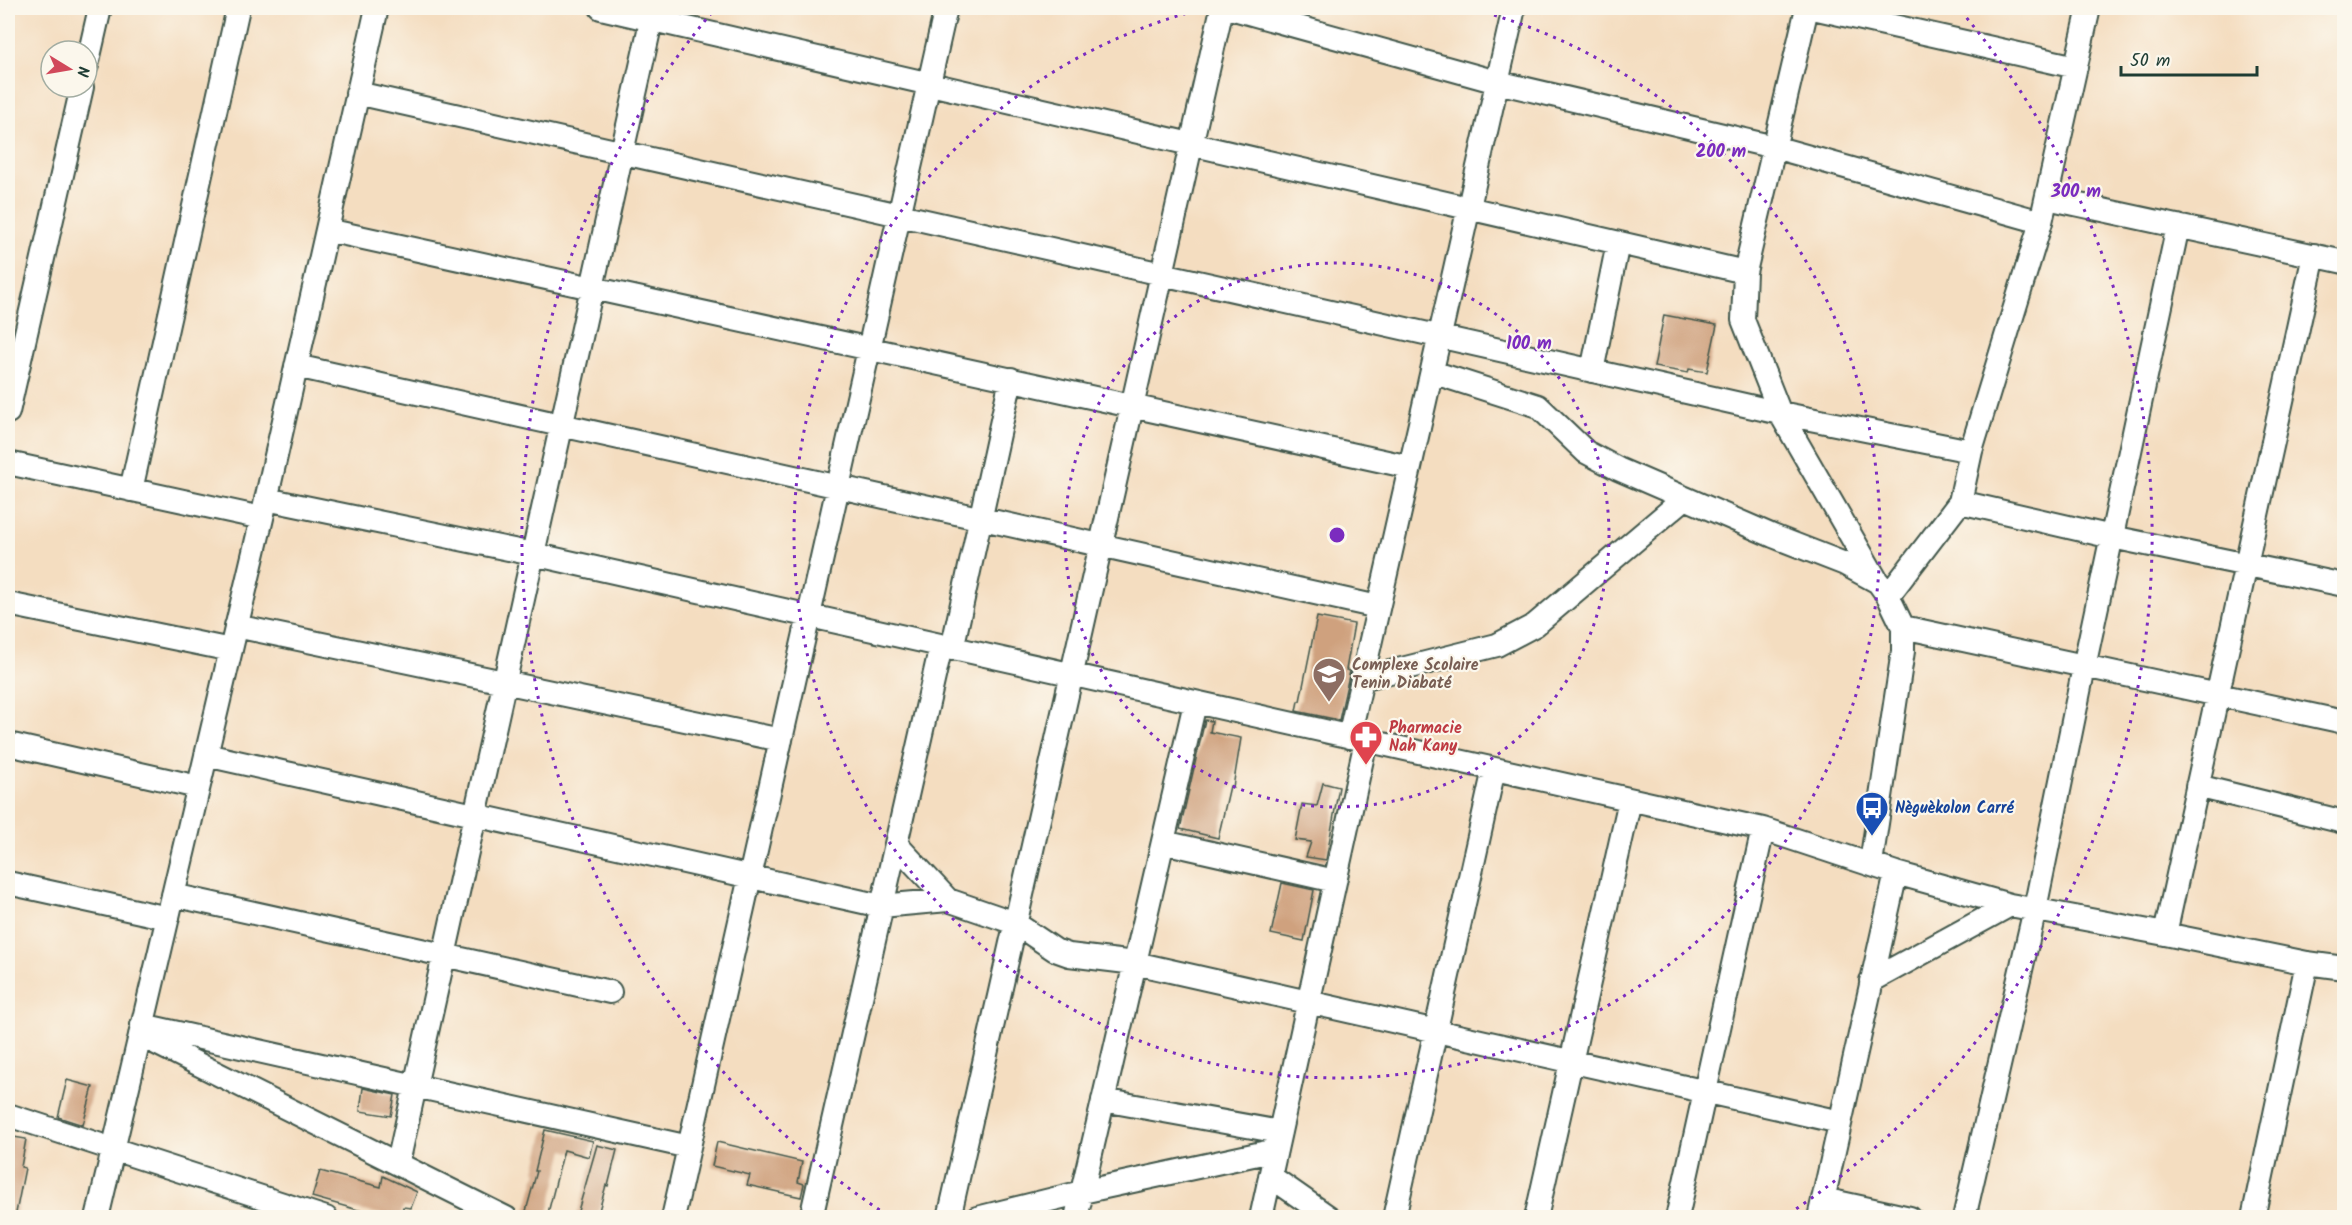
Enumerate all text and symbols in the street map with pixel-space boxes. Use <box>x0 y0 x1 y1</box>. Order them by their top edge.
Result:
north arrow <box>39 39 99 99</box>
scale bar <box>2121 39 2258 77</box>
text: 50 m <box>2130 47 2170 76</box>
text: N <box>69 64 95 79</box>
text: 200 m <box>1696 138 1747 167</box>
text: 300 m <box>2050 178 2101 207</box>
text: 100 m <box>1506 330 1552 359</box>
centre of rings <box>1327 525 1347 545</box>
place label: Complexe Scolaire Tenin Diabaté <box>1352 653 1479 696</box>
school or university icon: Complexe Scolaire Tenin Diabaté <box>1311 656 1347 703</box>
place label: Pharmacie Nah Kany <box>1389 716 1462 759</box>
pharmacy icon: Pharmacie Nah Kany <box>1348 719 1384 766</box>
bus stop icon: Nèguèkolon Carré <box>1854 790 1890 837</box>
place label: Nèguèkolon Carré <box>1895 796 2014 821</box>

